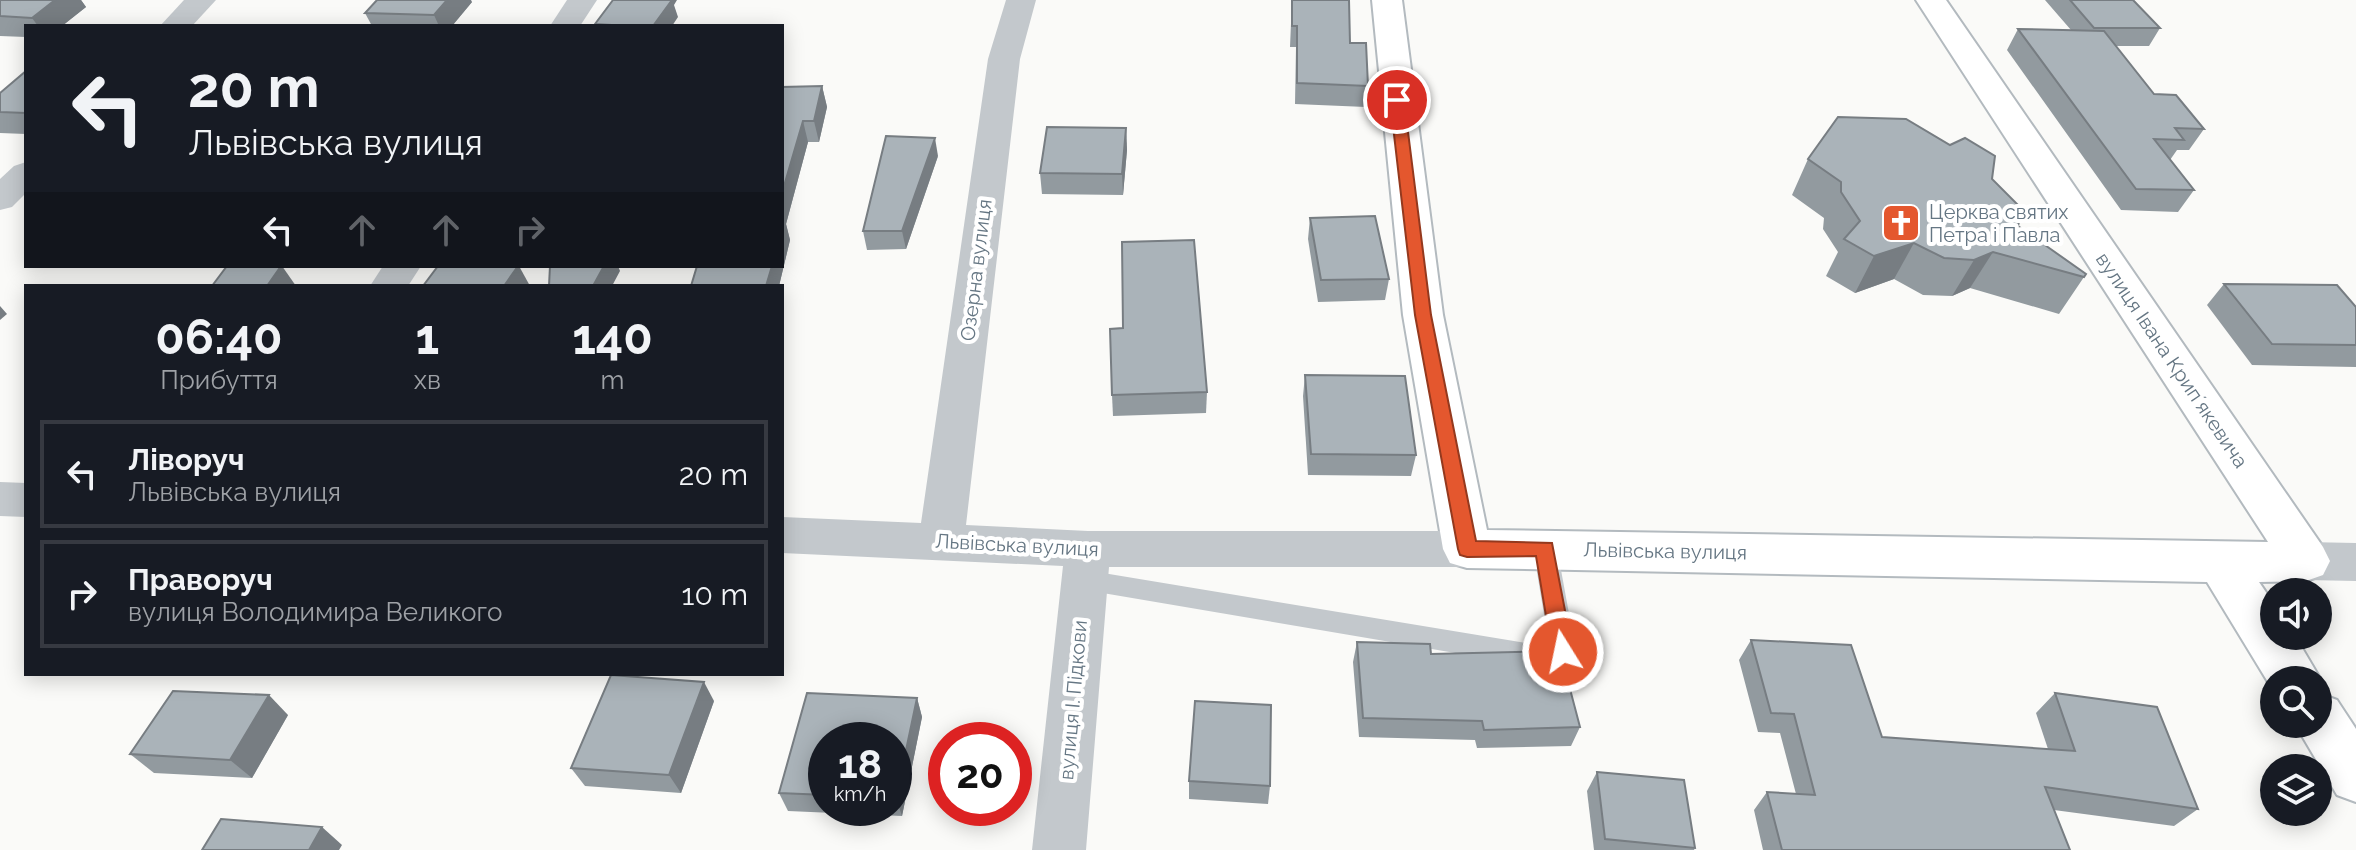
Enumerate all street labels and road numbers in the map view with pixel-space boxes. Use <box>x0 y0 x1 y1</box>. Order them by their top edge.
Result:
street label: Озерна вулиця <box>955 198 997 342</box>
street label: вулиця Івана Крипʼякевича <box>2091 248 2253 472</box>
street label: Львівська вулиця <box>935 529 1099 561</box>
street label: Львівська вулиця <box>1583 538 1747 564</box>
street label: вулиця І. Підкови <box>1054 619 1092 781</box>

